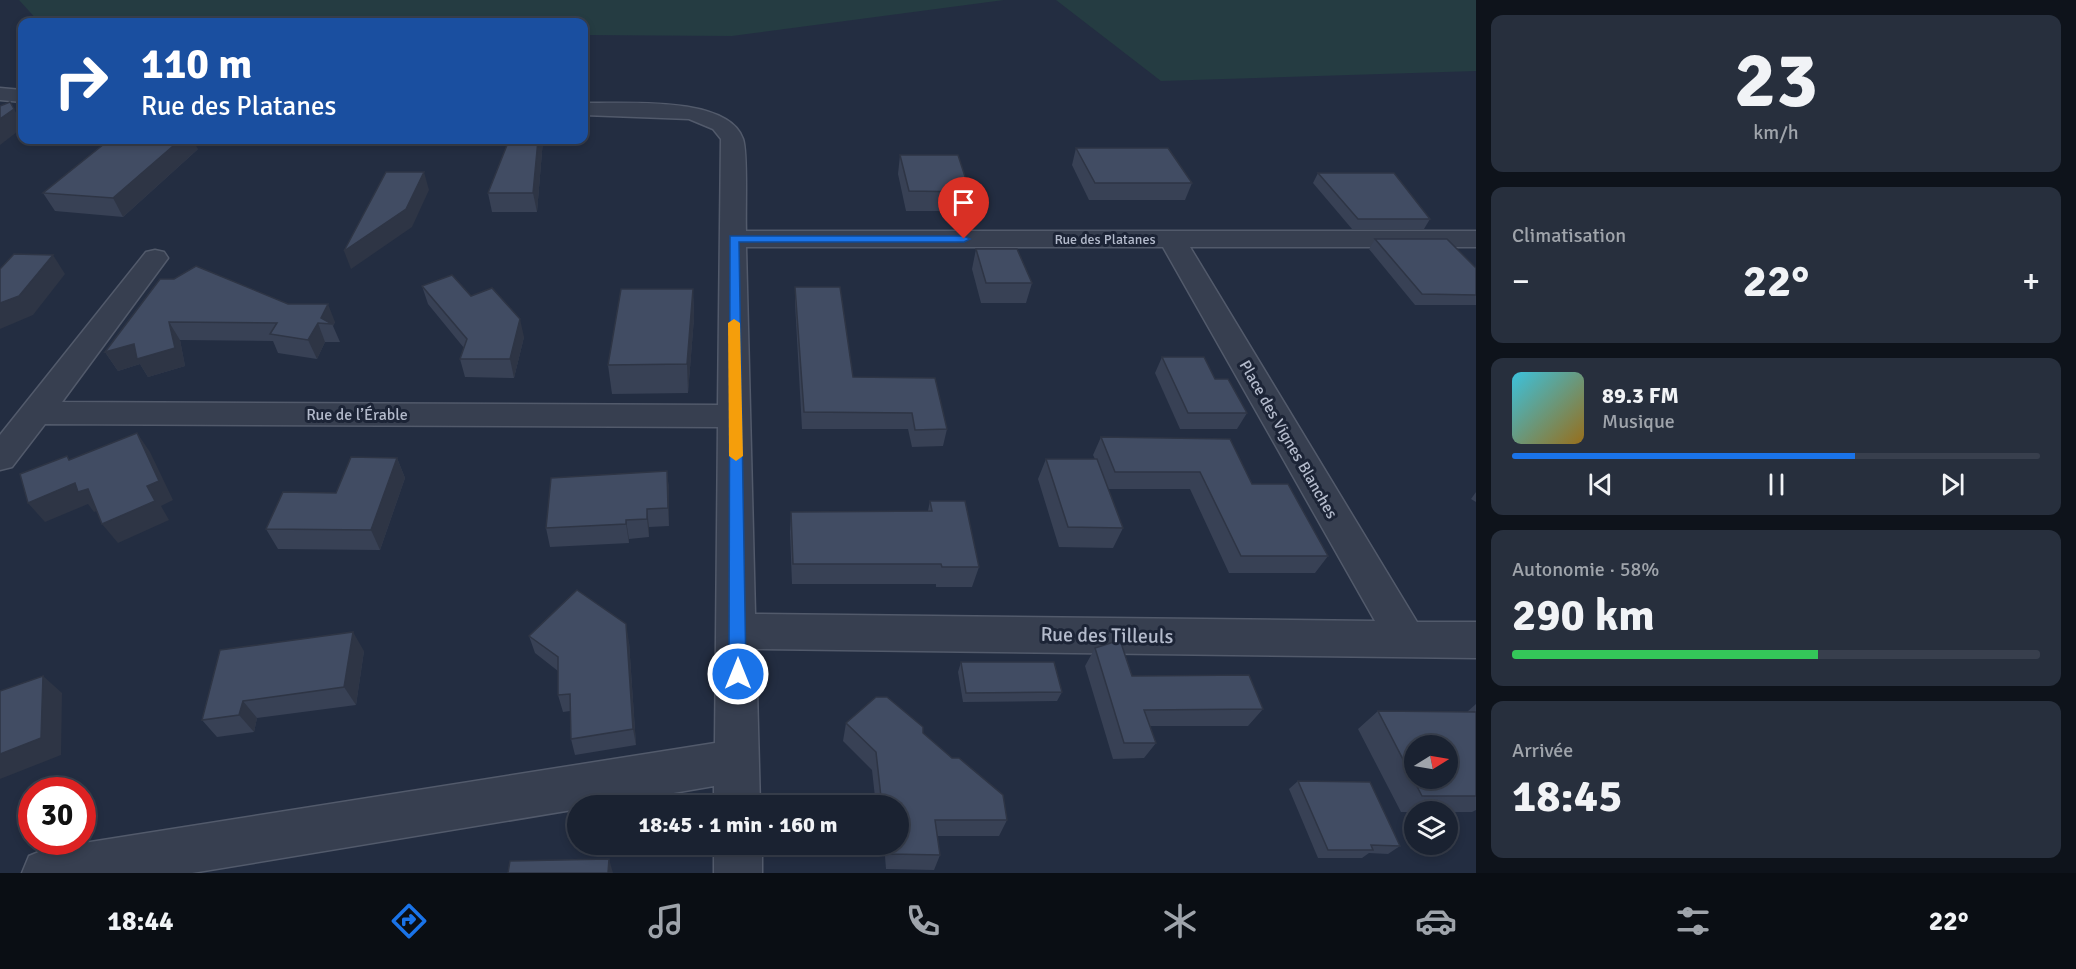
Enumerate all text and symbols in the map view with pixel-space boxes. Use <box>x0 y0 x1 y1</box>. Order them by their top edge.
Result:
text: 23 <box>1734 33 1818 129</box>
text: 110 m <box>141 39 252 90</box>
icon: right <box>42 42 120 120</box>
text: Rue des Platanes <box>141 90 336 123</box>
text: km/h <box>1753 120 1799 145</box>
pin <box>938 177 989 239</box>
icon: arrive <box>947 186 980 219</box>
text: Climatisation <box>1512 223 1626 248</box>
street label: Rue des Platanes <box>1054 231 1156 248</box>
text: 22° <box>1743 254 1809 309</box>
text: − <box>1512 261 1530 302</box>
text: + <box>2022 261 2040 302</box>
street label: Place des Vignes Blanches <box>1235 357 1342 522</box>
text: 89.3 FM <box>1602 382 1679 409</box>
street label: Rue de l’Érable <box>306 405 408 425</box>
text: Musique <box>1602 409 1675 434</box>
icon: previous <box>1584 468 1617 501</box>
icon: pause <box>1760 468 1793 501</box>
icon: next <box>1936 468 1969 501</box>
text: Autonomie · 58% <box>1512 557 1659 582</box>
text: 290 km <box>1512 588 1655 643</box>
street label: Rue des Tilleuls <box>1040 622 1174 649</box>
position arrow <box>706 642 770 706</box>
north arrow <box>1404 735 1458 789</box>
map controls <box>1404 735 1458 855</box>
text: Arrivée <box>1512 738 1573 763</box>
text: 18:45 <box>1512 769 1622 824</box>
speed limit sign: 30 <box>18 777 96 855</box>
button: layers <box>1404 801 1458 855</box>
text: 18:45 · 1 min · 160 m <box>638 811 838 838</box>
icon: directions <box>388 900 430 942</box>
icon: music <box>645 900 687 942</box>
icon: phone <box>902 900 944 942</box>
icon: climate <box>1159 900 1201 942</box>
icon: car <box>1415 900 1457 942</box>
icon: filters <box>1672 900 1714 942</box>
text: 18:44 <box>107 905 174 938</box>
text: 22° <box>1929 905 1969 938</box>

